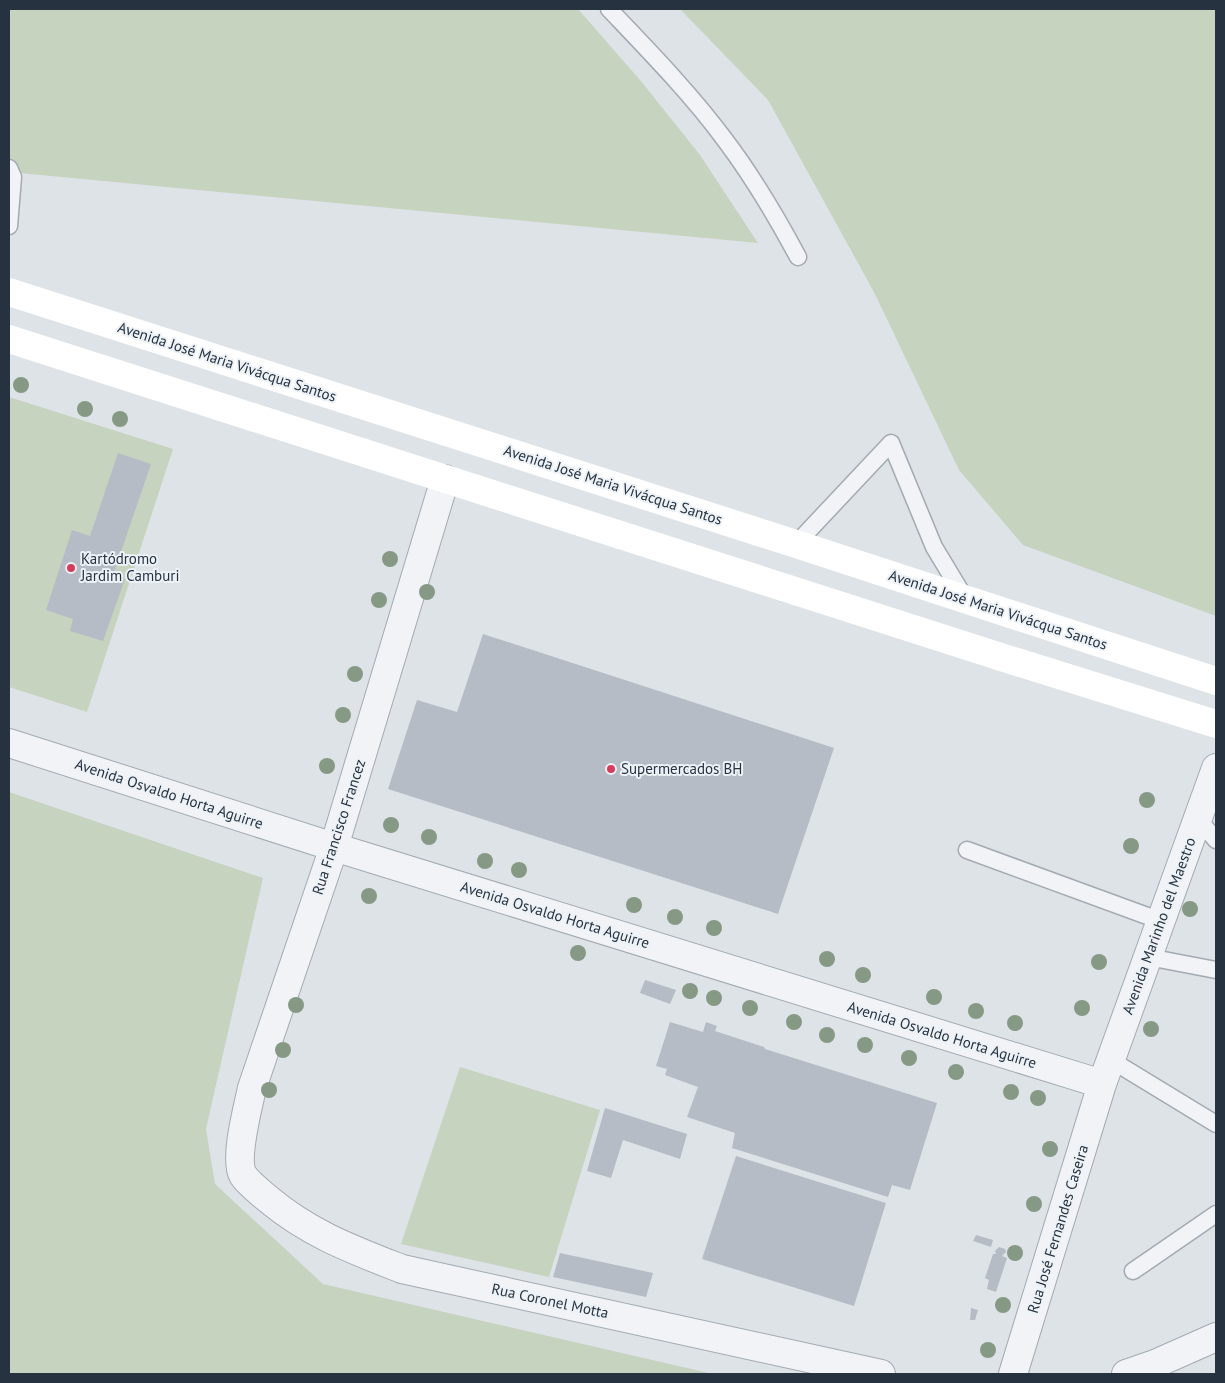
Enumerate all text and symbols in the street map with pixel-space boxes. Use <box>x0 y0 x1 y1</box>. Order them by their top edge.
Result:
street label: Avenida José Maria Vivácqua Santos <box>116 317 339 406</box>
street label: Avenida José Maria Vivácqua Santos <box>502 440 725 529</box>
place label: Kartódromo Jardim Camburi <box>80 549 179 585</box>
marker: Kartódromo Jardim Camburi <box>65 562 77 574</box>
street label: Avenida José Maria Vivácqua Santos <box>887 565 1110 654</box>
street label: Avenida Osvaldo Horta Aguirre <box>73 754 266 833</box>
street label: Rua Francisco Francez <box>308 757 369 897</box>
place label: Supermercados BH <box>621 759 742 778</box>
marker: Supermercados BH <box>605 763 617 775</box>
street label: Avenida Marinho del Maestro <box>1118 835 1199 1017</box>
street label: Avenida Osvaldo Horta Aguirre <box>458 877 652 952</box>
street label: Avenida Osvaldo Horta Aguirre <box>845 997 1039 1072</box>
street label: Rua José Fernandes Caseira <box>1023 1142 1092 1315</box>
street label: Rua Coronel Motta <box>490 1279 610 1322</box>

